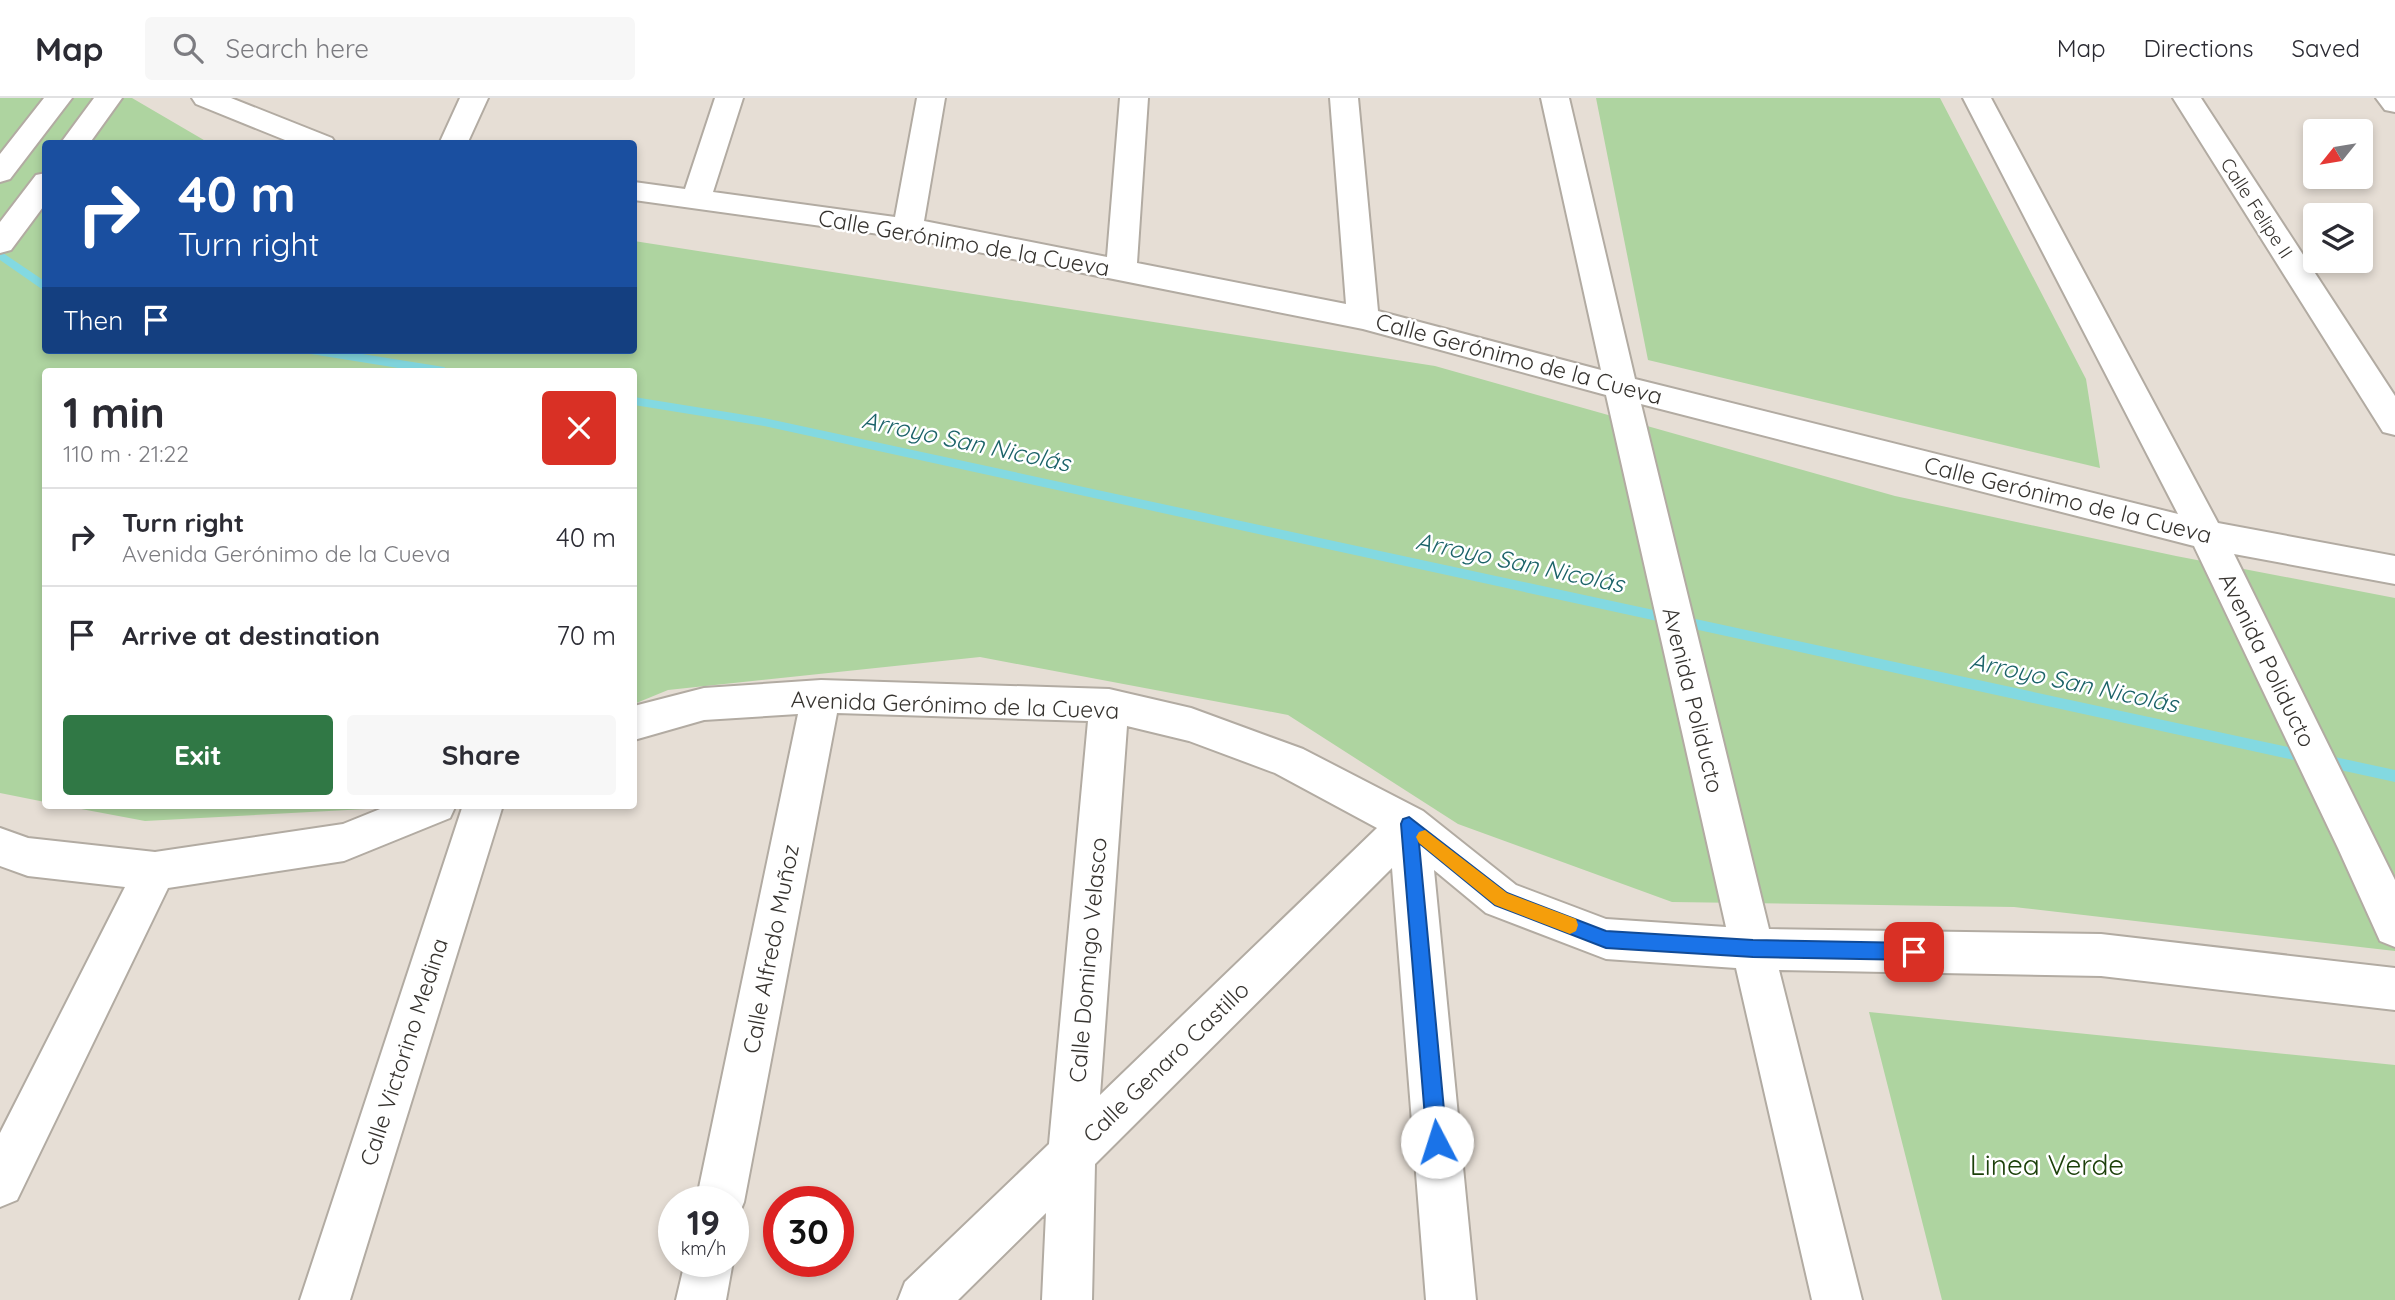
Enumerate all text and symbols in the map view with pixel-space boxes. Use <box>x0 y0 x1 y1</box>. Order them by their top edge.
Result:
search box <box>145 17 635 80</box>
text: Map <box>35 28 103 69</box>
icon: search <box>169 29 207 67</box>
text: Search here <box>225 32 369 65</box>
text: Map <box>2057 33 2106 63</box>
text: Directions <box>2144 33 2254 63</box>
text: Saved <box>2292 33 2360 63</box>
north arrow <box>2303 119 2373 189</box>
map controls <box>2303 119 2373 273</box>
street label: Calle Felipe II <box>2216 153 2298 263</box>
text: 40 m <box>178 163 296 224</box>
icon: right <box>63 168 154 259</box>
street label: Calle Gerónimo de la Cueva <box>816 203 1112 282</box>
button: layers <box>2303 203 2373 273</box>
text: Turn right <box>178 224 319 264</box>
icon: arrive <box>137 301 175 339</box>
text: Then <box>63 304 123 337</box>
street label: Calle Gerónimo de la Cueva <box>1373 306 1666 411</box>
text: 1 min <box>63 386 165 439</box>
button: close <box>542 391 616 465</box>
water label: Arroyo San Nicolás <box>859 404 1075 478</box>
text: 110 m · 21:22 <box>63 439 189 468</box>
street label: Calle Gerónimo de la Cueva <box>1921 450 2215 549</box>
text: Turn right <box>122 506 244 539</box>
icon: right <box>63 518 101 556</box>
text: 40 m <box>556 521 616 554</box>
water label: Arroyo San Nicolás <box>1413 525 1629 599</box>
text: Avenida Gerónimo de la Cueva <box>122 539 451 568</box>
street label: Avenida Poliducto <box>2213 568 2322 752</box>
street label: Avenida Poliducto <box>1656 604 1731 796</box>
icon: arrive <box>63 616 101 654</box>
text: Arrive at destination <box>122 619 380 652</box>
text: 70 m <box>556 619 616 652</box>
water label: Arroyo San Nicolás <box>1967 645 2183 719</box>
street label: Avenida Gerónimo de la Cueva <box>790 684 1120 725</box>
button: Exit <box>63 715 333 795</box>
button: Share <box>347 715 616 795</box>
street label: Calle Domingo Velasco <box>1062 836 1113 1084</box>
street label: Calle Alfredo Muñoz <box>736 842 805 1056</box>
pin <box>1884 922 1944 982</box>
icon: arrive <box>1895 933 1933 971</box>
street label: Calle Victorino Medina <box>353 934 454 1169</box>
street label: Calle Genaro Castillo <box>1076 975 1255 1148</box>
position arrow <box>1400 1105 1474 1179</box>
park label: Linea Verde <box>1970 1147 2124 1182</box>
speed limit sign: 30 <box>763 1186 854 1277</box>
text: 19 <box>687 1200 720 1244</box>
text: km/h <box>681 1237 726 1260</box>

